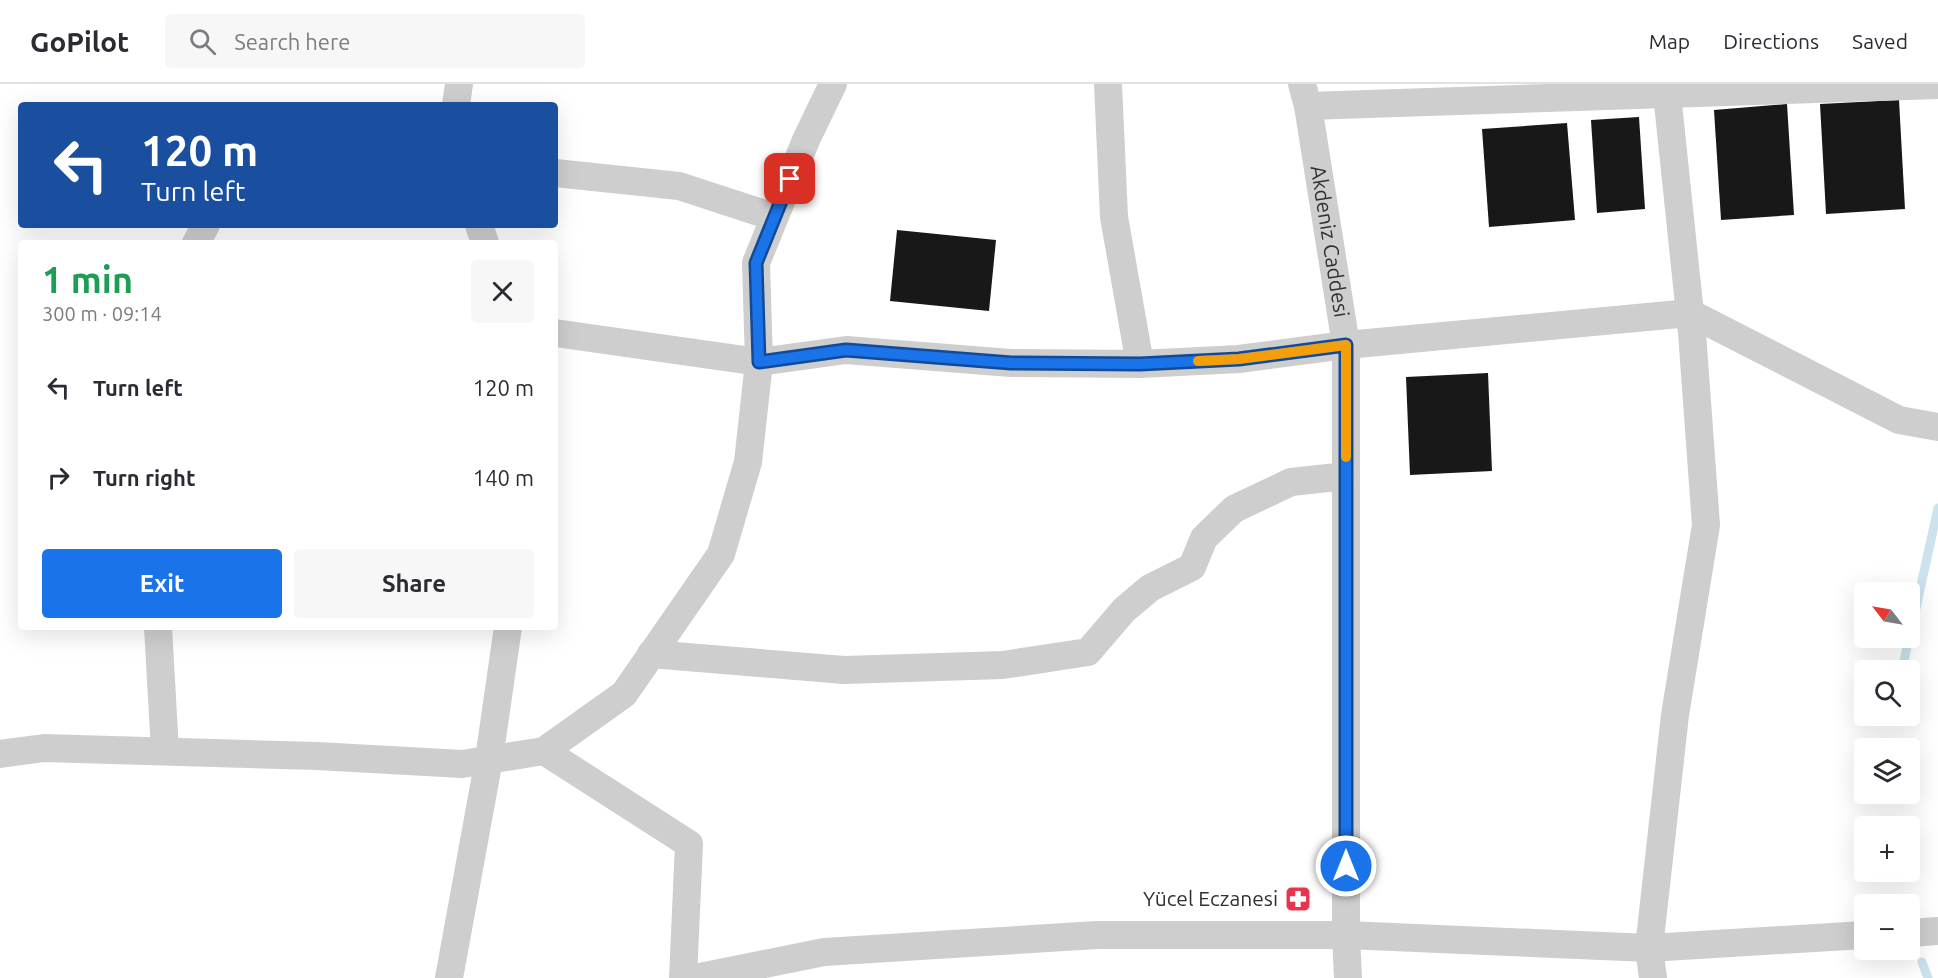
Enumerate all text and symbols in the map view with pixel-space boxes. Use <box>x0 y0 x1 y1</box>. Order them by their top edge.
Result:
search box <box>165 14 585 68</box>
icon: search <box>186 25 219 58</box>
text: GoPilot <box>30 26 129 57</box>
text: Search here <box>234 29 350 54</box>
text: Map <box>1649 29 1690 53</box>
text: Directions <box>1723 29 1819 53</box>
text: Saved <box>1852 29 1908 53</box>
icon: left <box>42 126 120 204</box>
text: 120 m <box>141 127 258 174</box>
pin <box>764 153 815 204</box>
icon: arrive <box>773 162 806 195</box>
street label: Akdeniz Caddesi <box>1307 164 1354 319</box>
text: Turn left <box>141 176 245 206</box>
text: 1 min <box>42 259 133 300</box>
button: close <box>471 260 534 323</box>
text: 300 m · 09:14 <box>42 302 162 325</box>
icon: left <box>42 371 75 404</box>
text: Turn left <box>93 375 183 400</box>
text: 120 m <box>473 375 534 400</box>
icon: right <box>42 461 75 494</box>
text: Turn right <box>93 465 195 490</box>
text: 140 m <box>473 465 534 490</box>
button: Exit <box>42 549 282 618</box>
button: Share <box>294 549 534 618</box>
north arrow <box>1854 582 1920 648</box>
map controls <box>1854 582 1920 960</box>
button: search <box>1854 660 1920 726</box>
button: layers <box>1854 738 1920 804</box>
button: + <box>1854 816 1920 882</box>
position arrow <box>1314 834 1378 898</box>
pharmacy icon: Yücel Eczanesi <box>1283 884 1313 914</box>
place label: Yücel Eczanesi <box>1143 886 1278 910</box>
button: − <box>1854 894 1920 960</box>

